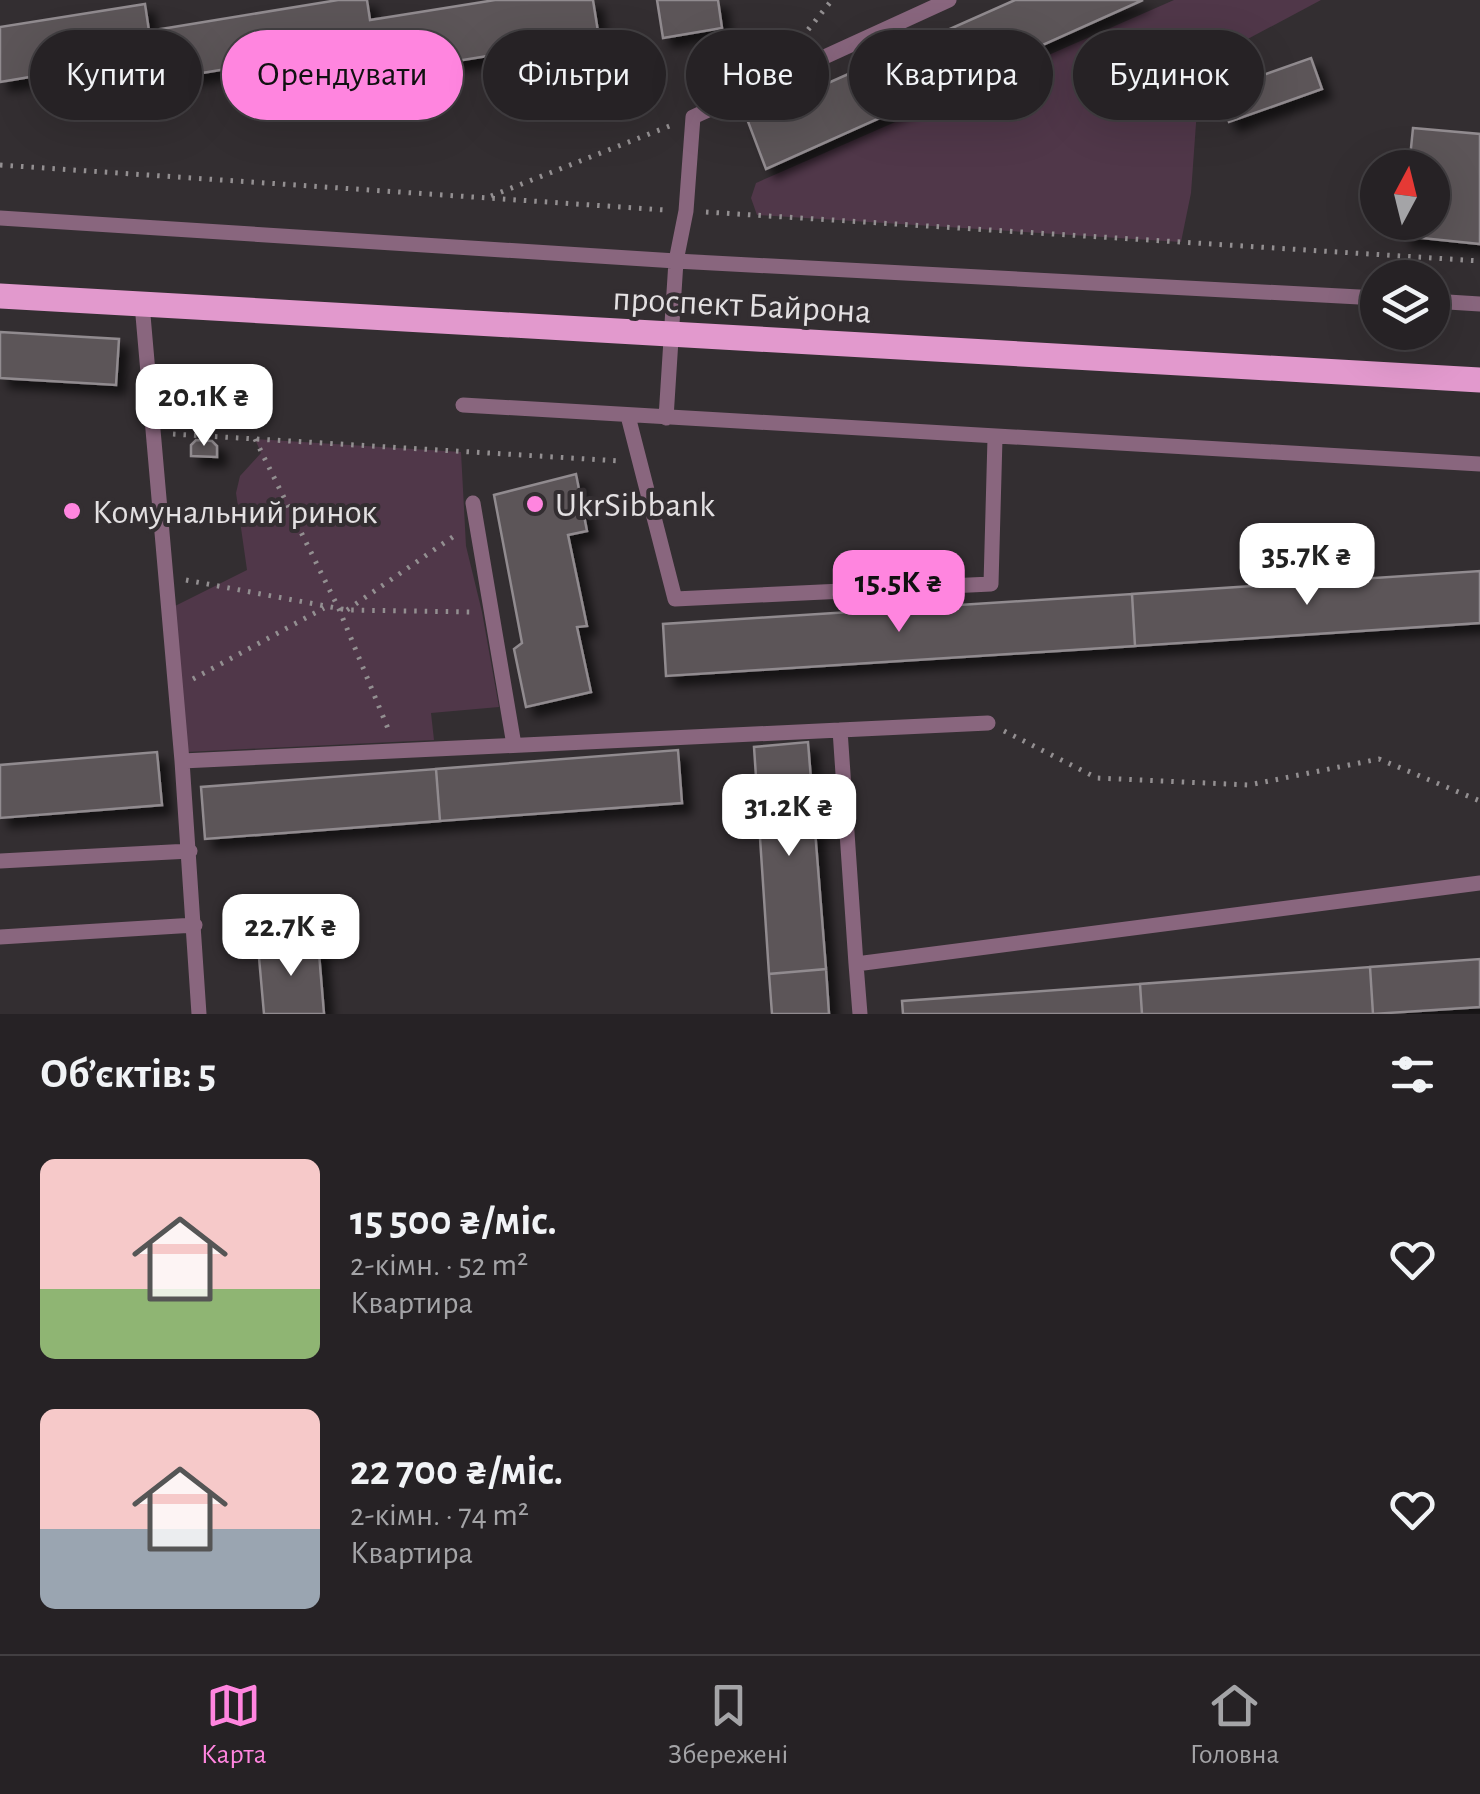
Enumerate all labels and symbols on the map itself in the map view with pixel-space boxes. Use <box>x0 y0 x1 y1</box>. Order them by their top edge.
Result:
north arrow <box>1360 150 1450 240</box>
street label: проспект Байрона <box>612 281 872 330</box>
pin: 20.1K ₴ <box>112 364 296 449</box>
place label: UkrSibbank <box>555 488 715 523</box>
marker: UkrSibbank <box>524 493 546 515</box>
place label: Комунальний ринок <box>92 495 377 530</box>
marker: Комунальний ринок <box>61 500 83 522</box>
pin: 35.7K ₴ <box>1215 523 1399 608</box>
pin: 15.5K ₴ <box>807 550 991 635</box>
pin: 31.2K ₴ <box>697 774 881 859</box>
pin: 22.7K ₴ <box>199 894 383 979</box>

